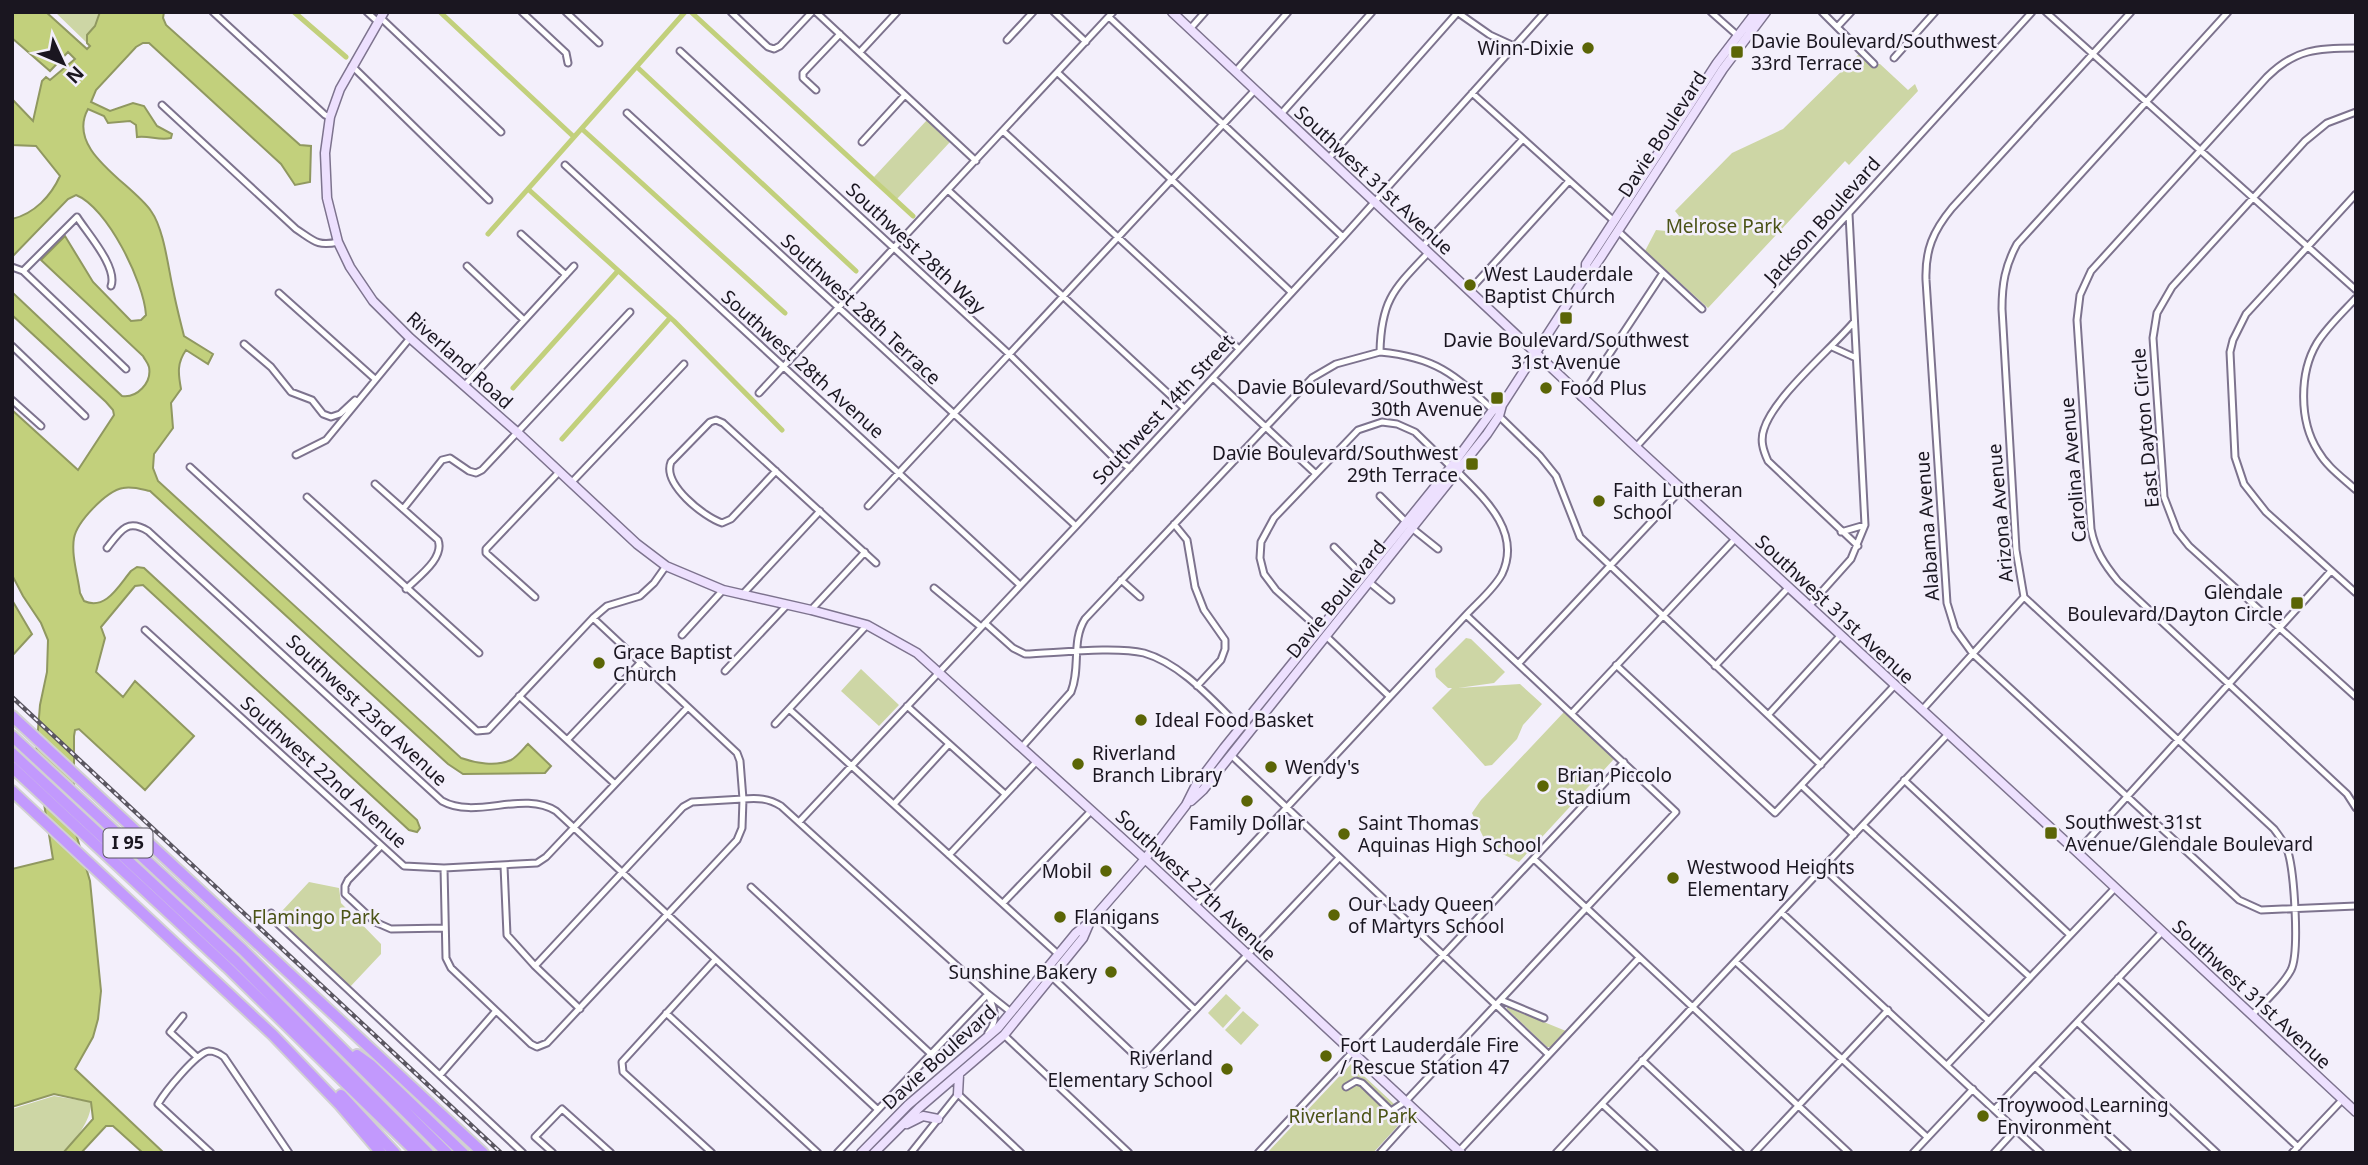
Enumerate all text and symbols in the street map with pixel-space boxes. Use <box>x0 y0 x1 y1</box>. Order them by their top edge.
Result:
north arrow <box>28 28 98 98</box>
place label: Davie Boulevard/Southwest 33rd Terrace <box>1751 28 1997 76</box>
place label: Winn-Dixie <box>1477 35 1574 61</box>
marker: Winn-Dixie <box>1580 40 1596 56</box>
marker: Davie Boulevard/Southwest 33rd Terrace <box>1729 44 1745 60</box>
text: N <box>61 60 90 89</box>
street label: Davie Boulevard <box>1612 66 1712 202</box>
street label: Southwest 31st Avenue <box>1289 100 1459 260</box>
street label: Jackson Boulevard <box>1757 151 1886 291</box>
street label: Southwest 28th Way <box>841 177 992 320</box>
park label: Melrose Park <box>1666 213 1782 239</box>
street label: Southwest 28th Terrace <box>775 228 947 390</box>
place label: West Lauderdale Baptist Church <box>1484 261 1633 309</box>
marker: West Lauderdale Baptist Church <box>1462 277 1478 293</box>
street label: Southwest 28th Avenue <box>716 284 890 444</box>
street label: Riverland Road <box>401 305 519 415</box>
marker: Davie Boulevard/Southwest 31st Avenue <box>1558 310 1574 326</box>
place label: Davie Boulevard/Southwest 31st Avenue <box>1443 327 1689 375</box>
street label: Southwest 14th Street <box>1086 328 1240 490</box>
street label: East Dayton Circle <box>2125 347 2165 509</box>
place label: Davie Boulevard/Southwest 30th Avenue <box>1237 374 1483 422</box>
place label: Food Plus <box>1560 375 1647 401</box>
marker: Food Plus <box>1538 380 1554 396</box>
marker: Davie Boulevard/Southwest 30th Avenue <box>1489 390 1505 406</box>
street label: Carolina Avenue <box>2054 396 2092 544</box>
place label: Davie Boulevard/Southwest 29th Terrace <box>1212 440 1458 488</box>
street label: Arizona Avenue <box>1981 442 2019 584</box>
street label: Alabama Avenue <box>1909 450 1945 602</box>
marker: Davie Boulevard/Southwest 29th Terrace <box>1464 456 1480 472</box>
place label: Faith Lutheran School <box>1613 477 1743 525</box>
marker: Faith Lutheran School <box>1591 493 1607 509</box>
street label: Southwest 31st Avenue <box>1750 529 1920 689</box>
street label: Davie Boulevard <box>1280 534 1392 664</box>
place label: Glendale Boulevard/Dayton Circle <box>2067 579 2283 627</box>
marker: Glendale Boulevard/Dayton Circle <box>2289 595 2305 611</box>
street label: Southwest 23rd Avenue <box>281 628 453 792</box>
place label: Grace Baptist Church <box>613 639 732 687</box>
marker: Grace Baptist Church <box>591 655 607 671</box>
street label: Southwest 22nd Avenue <box>235 690 413 854</box>
place label: Ideal Food Basket <box>1155 707 1314 733</box>
marker: Ideal Food Basket <box>1133 712 1149 728</box>
place label: Riverland Branch Library <box>1092 740 1223 788</box>
place label: Wendy's <box>1285 754 1360 780</box>
marker: Riverland Branch Library <box>1070 756 1086 772</box>
marker: Wendy's <box>1263 759 1279 775</box>
place label: Brian Piccolo Stadium <box>1557 762 1672 810</box>
marker: Brian Piccolo Stadium <box>1535 778 1551 794</box>
marker: Family Dollar <box>1239 793 1255 809</box>
street label: Southwest 27th Avenue <box>1110 804 1282 966</box>
place label: Southwest 31st Avenue/Glendale Boulevard <box>2065 809 2313 857</box>
place label: Family Dollar <box>1189 810 1305 836</box>
place label: Saint Thomas Aquinas High School <box>1358 810 1541 858</box>
marker: Southwest 31st Avenue/Glendale Boulevard <box>2043 825 2059 841</box>
marker: Saint Thomas Aquinas High School <box>1336 826 1352 842</box>
road number: I 95 <box>104 828 152 858</box>
place label: Westwood Heights Elementary <box>1687 854 1855 902</box>
place label: Mobil <box>1042 858 1092 884</box>
marker: Mobil <box>1098 863 1114 879</box>
marker: Westwood Heights Elementary <box>1665 870 1681 886</box>
place label: Our Lady Queen of Martyrs School <box>1348 891 1504 939</box>
park label: Flamingo Park <box>252 904 380 930</box>
place label: Flanigans <box>1074 904 1159 930</box>
marker: Our Lady Queen of Martyrs School <box>1326 907 1342 923</box>
marker: Flanigans <box>1052 909 1068 925</box>
street label: Southwest 31st Avenue <box>2167 914 2337 1074</box>
place label: Sunshine Bakery <box>949 959 1097 985</box>
marker: Sunshine Bakery <box>1103 964 1119 980</box>
street label: Davie Boulevard <box>876 999 1002 1115</box>
place label: Fort Lauderdale Fire / Rescue Station 47 <box>1340 1032 1519 1080</box>
place label: Riverland Elementary School <box>1047 1045 1213 1093</box>
marker: Fort Lauderdale Fire / Rescue Station 47 <box>1318 1048 1334 1064</box>
marker: Riverland Elementary School <box>1219 1061 1235 1077</box>
place label: Troywood Learning Environment <box>1997 1092 2169 1140</box>
park label: Riverland Park <box>1288 1103 1418 1129</box>
marker: Troywood Learning Environment <box>1975 1108 1991 1124</box>

